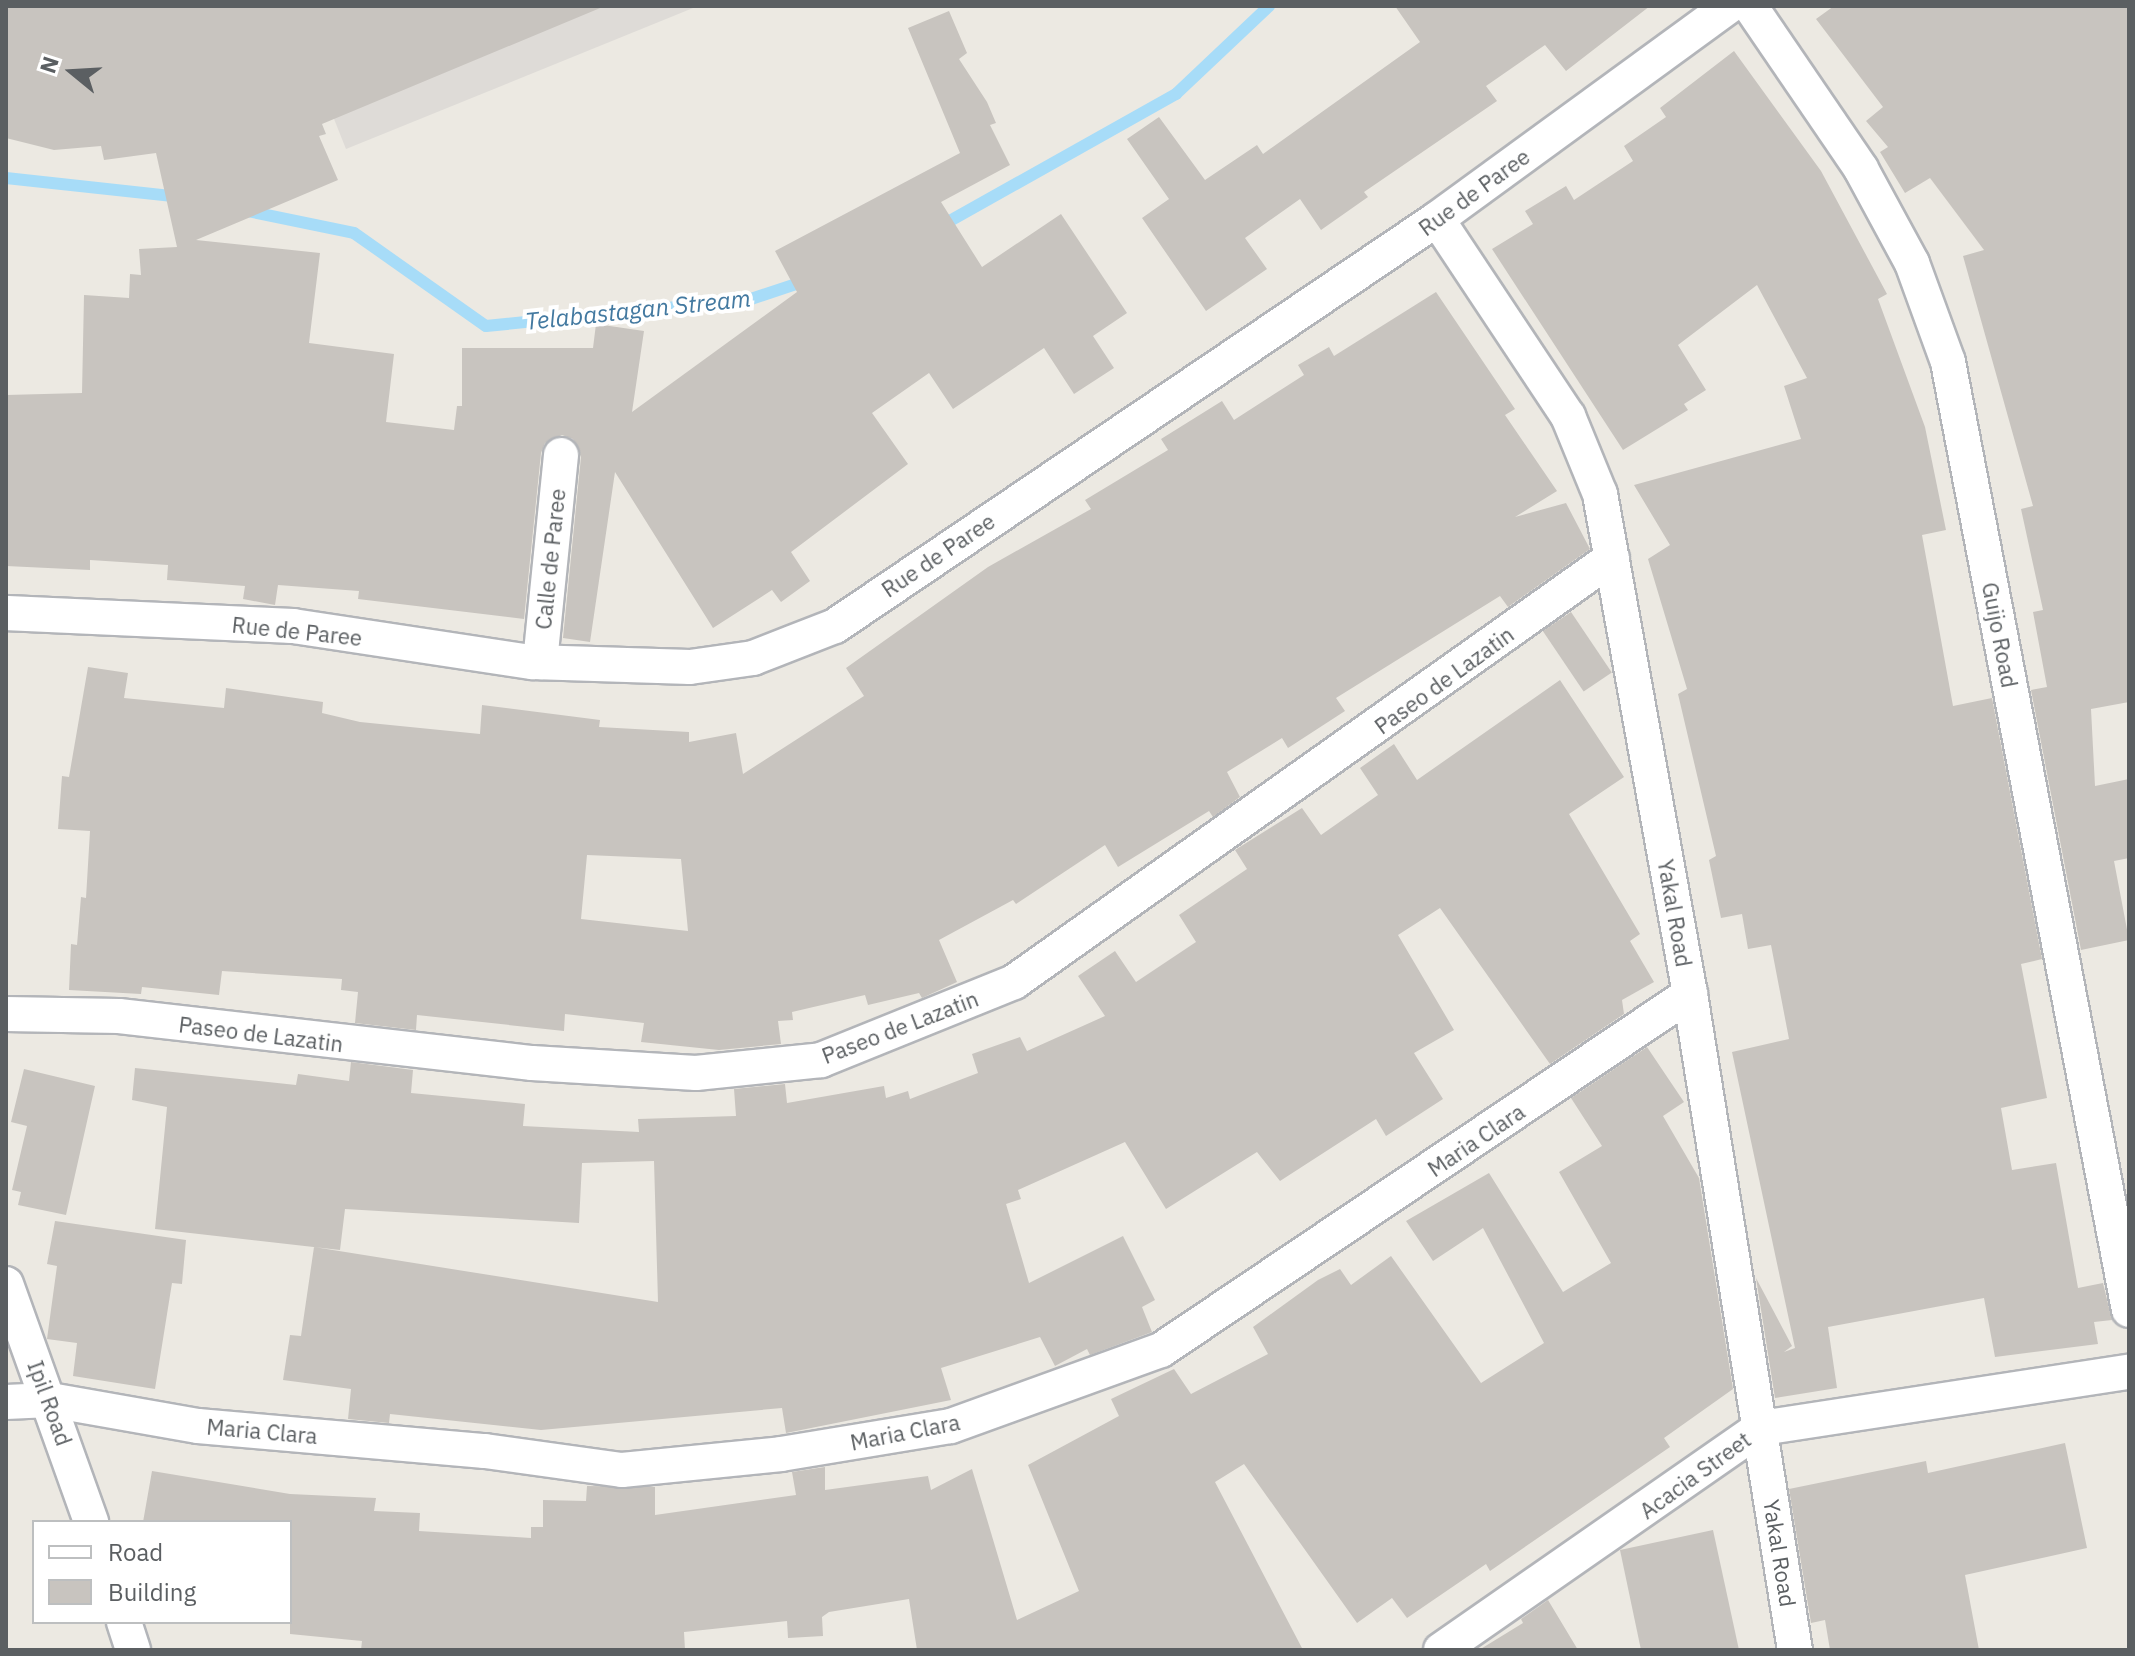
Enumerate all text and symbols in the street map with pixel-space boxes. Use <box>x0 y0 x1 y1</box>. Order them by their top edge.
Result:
north arrow <box>32 32 112 112</box>
text: N <box>32 52 65 76</box>
street label: Rue de Paree <box>1413 143 1535 241</box>
water label: Telabastagan Stream <box>524 284 752 336</box>
street label: Calle de Paree <box>529 487 571 631</box>
street label: Rue de Paree <box>876 507 1000 603</box>
street label: Guijo Road <box>1977 580 2023 690</box>
street label: Rue de Paree <box>231 611 363 651</box>
street label: Paseo de Lazatin <box>1369 621 1519 739</box>
street label: Yakal Road <box>1653 857 1697 969</box>
street label: Paseo de Lazatin <box>818 985 982 1069</box>
street label: Paseo de Lazatin <box>177 1011 345 1057</box>
street label: Maria Clara <box>1423 1098 1529 1182</box>
street label: Ipil Road <box>22 1357 78 1449</box>
street label: Maria Clara <box>848 1408 962 1456</box>
street label: Maria Clara <box>205 1413 319 1449</box>
street label: Acacia Street <box>1634 1426 1756 1524</box>
street label: Yakal Road <box>1758 1497 1802 1609</box>
legend <box>32 1520 292 1624</box>
text: Road <box>108 1536 163 1568</box>
text: Building <box>108 1576 196 1608</box>

